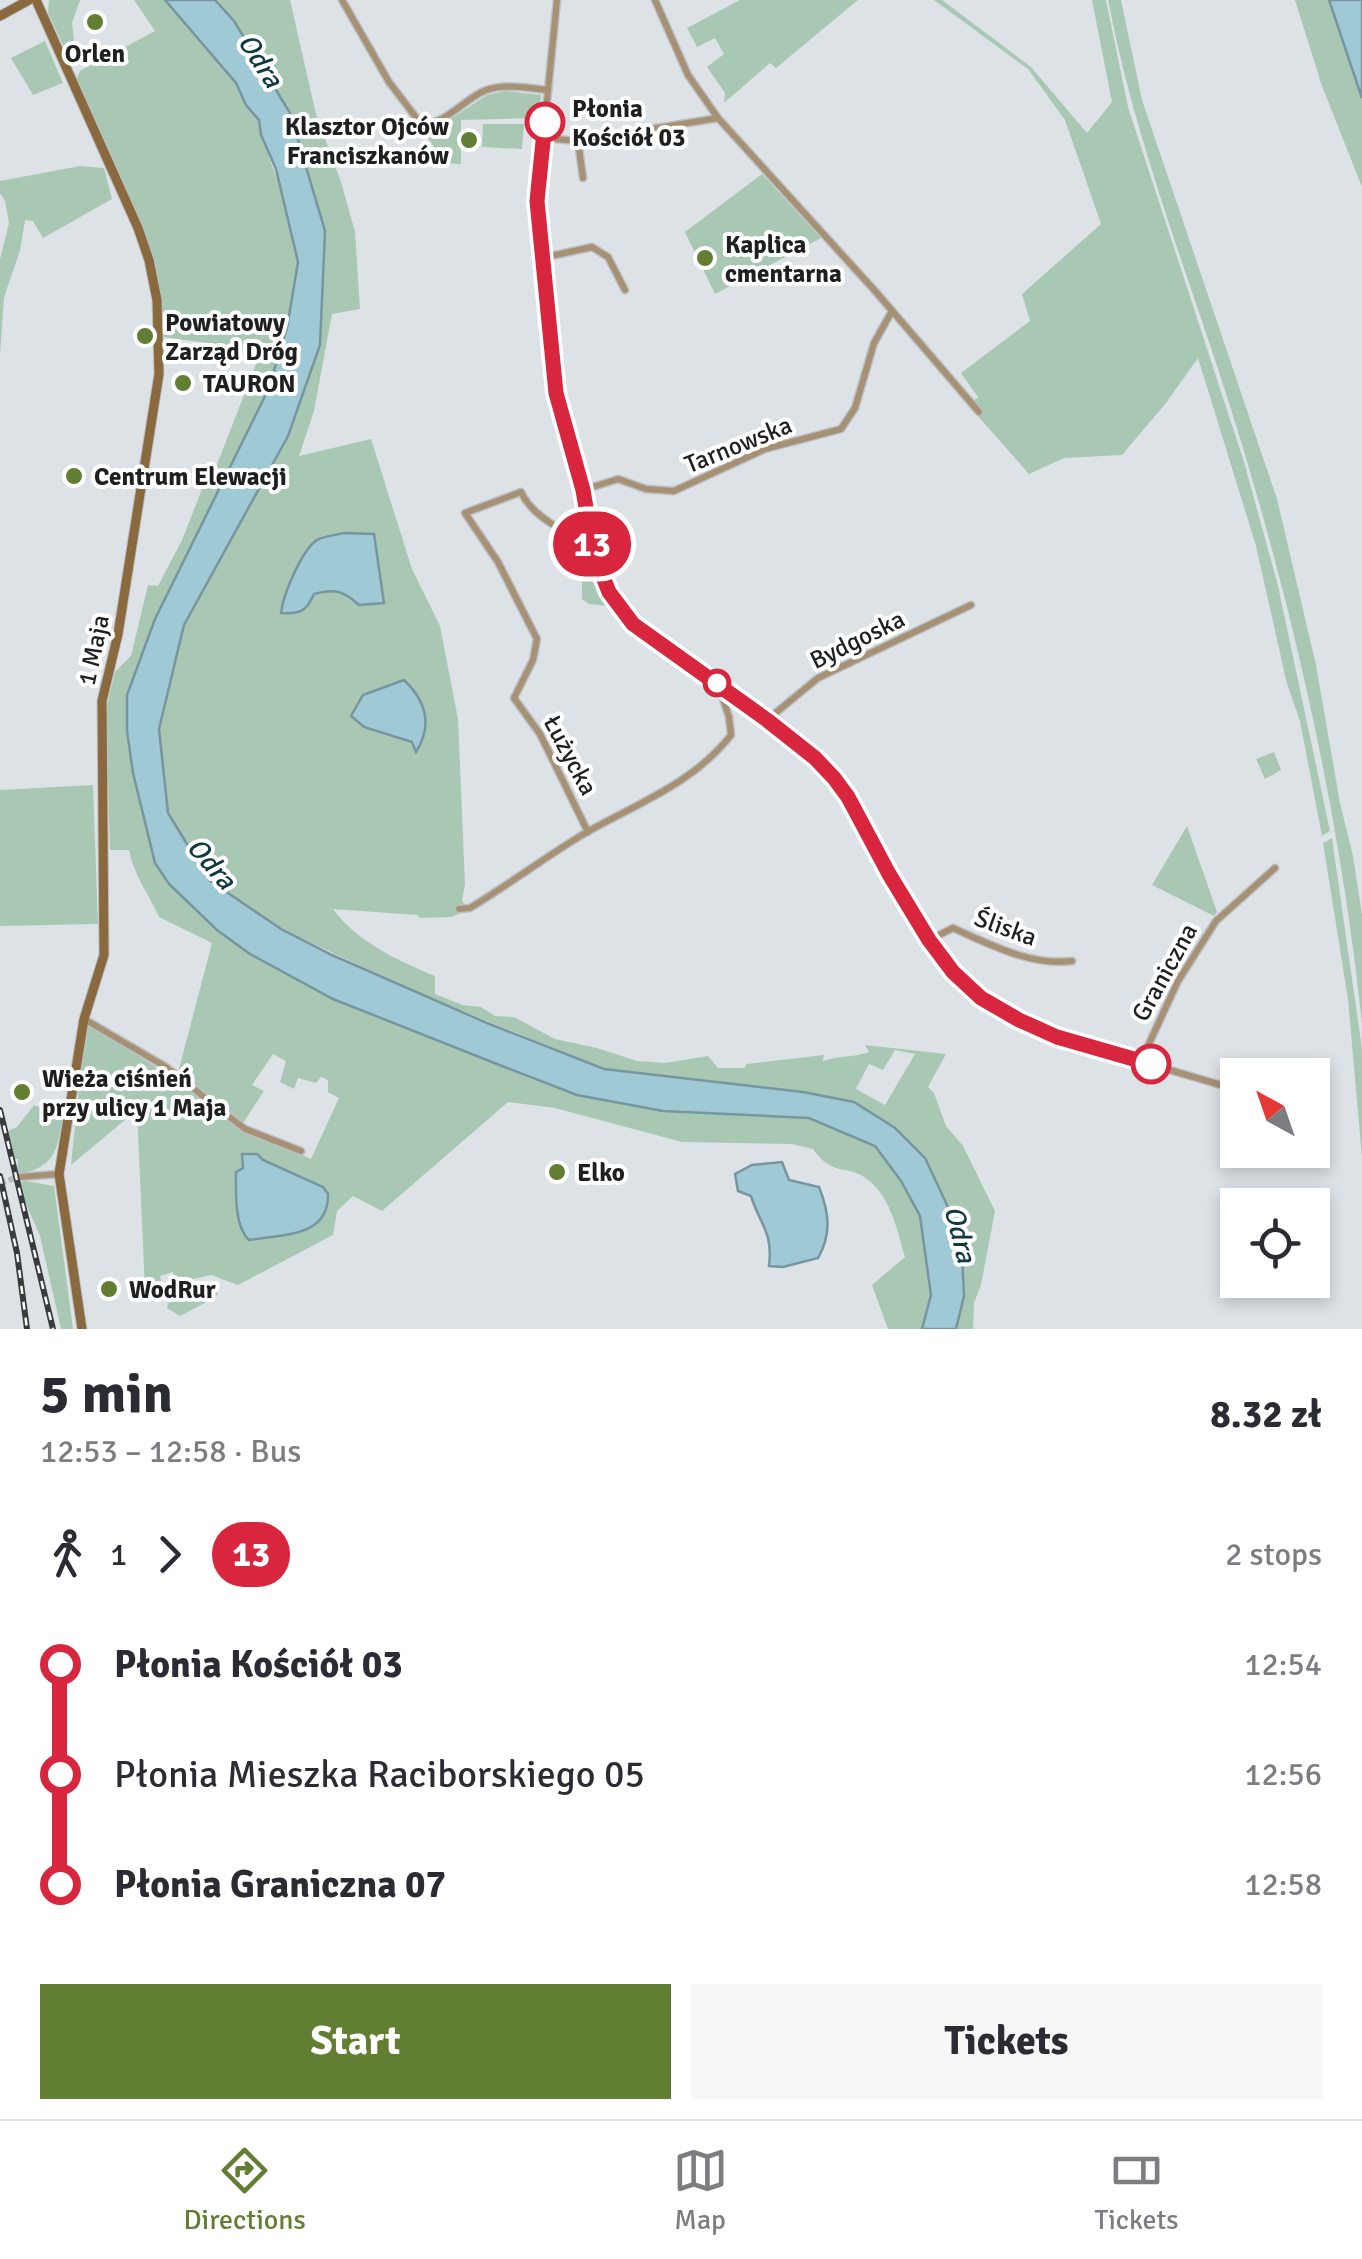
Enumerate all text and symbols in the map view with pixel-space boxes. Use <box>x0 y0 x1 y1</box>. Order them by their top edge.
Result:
marker: Orlen <box>84 11 106 33</box>
water label: Odra <box>230 27 291 95</box>
place label: Orlen <box>65 38 125 69</box>
place label: Płonia Kościół 03 <box>572 93 686 153</box>
marker: Płonia Kościół 03 <box>526 103 564 141</box>
place label: Klasztor Ojców Franciszkanów <box>285 111 449 171</box>
marker: Klasztor Ojców Franciszkanów <box>458 129 480 151</box>
place label: Kaplica cmentarna <box>725 229 842 289</box>
marker: Kaplica cmentarna <box>694 247 716 269</box>
place label: Powiatowy Zarząd Dróg <box>165 307 298 367</box>
marker: Powiatowy Zarząd Dróg <box>134 325 156 347</box>
place label: TAURON <box>203 368 296 399</box>
marker: TAURON <box>172 372 194 394</box>
street label: Tarnowska <box>680 409 796 480</box>
place label: Centrum Elewacji <box>94 461 287 492</box>
marker: Centrum Elewacji <box>63 465 85 487</box>
line badge: 13 <box>547 512 637 576</box>
text: 13 <box>573 523 611 566</box>
street label: Bydgoska <box>805 603 910 676</box>
street label: 1 Maja <box>71 612 116 688</box>
unlabelled marker <box>704 670 730 696</box>
street label: Łużycka <box>537 710 604 800</box>
water label: Odra <box>180 831 243 897</box>
street label: Śliska <box>970 902 1041 953</box>
street label: Graniczna <box>1125 918 1204 1027</box>
unlabelled marker <box>1132 1045 1170 1083</box>
north arrow <box>1220 1058 1330 1168</box>
map controls <box>1220 1058 1330 1298</box>
place label: Wieża ciśnień przy ulicy 1 Maja <box>42 1063 227 1123</box>
marker: Wieża ciśnień przy ulicy 1 Maja <box>11 1081 33 1103</box>
place label: Elko <box>577 1157 625 1188</box>
marker: Elko <box>546 1161 568 1183</box>
button: locate <box>1220 1188 1330 1298</box>
water label: Odra <box>937 1202 984 1267</box>
place label: WodRur <box>129 1274 216 1305</box>
marker: WodRur <box>98 1278 120 1300</box>
text: 5 min <box>40 1360 173 1428</box>
text: 8.32 zł <box>1210 1391 1322 1438</box>
text: 12:53 – 12:58 · Bus <box>40 1432 301 1471</box>
icon: walk <box>40 1527 95 1582</box>
icon: forward <box>142 1527 197 1582</box>
text: 13 <box>232 1533 270 1576</box>
text: 1 <box>110 1535 127 1574</box>
text: 2 stops <box>1225 1535 1322 1574</box>
text: Płonia Kościół 03 <box>114 1641 403 1688</box>
text: 12:54 <box>1244 1645 1322 1684</box>
text: Płonia Mieszka Raciborskiego 05 <box>114 1751 645 1798</box>
text: 12:56 <box>1244 1755 1322 1794</box>
text: Płonia Graniczna 07 <box>114 1861 446 1908</box>
text: 12:58 <box>1244 1865 1322 1904</box>
button: Start <box>40 1984 671 2099</box>
button: Tickets <box>691 1984 1322 2099</box>
tab: Directions <box>183 2143 306 2237</box>
tab: Map <box>673 2143 728 2237</box>
tab: Tickets <box>1094 2143 1179 2237</box>

